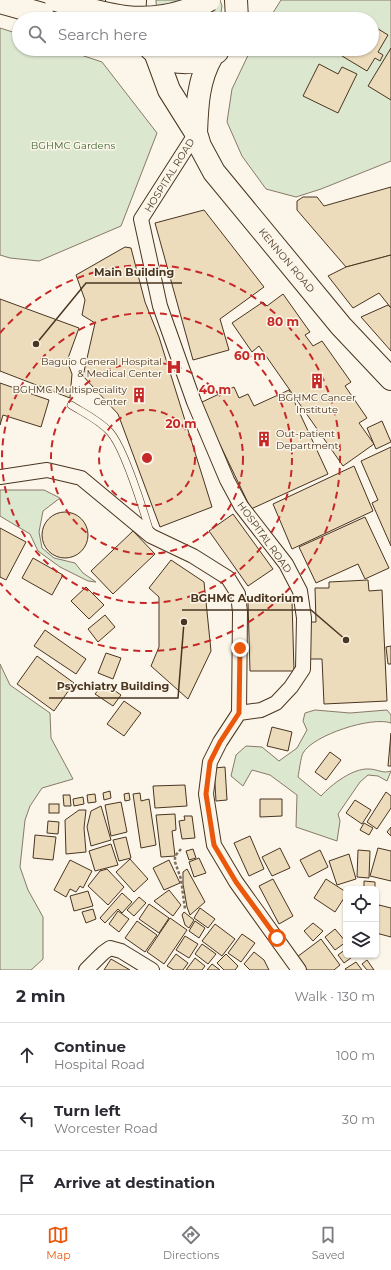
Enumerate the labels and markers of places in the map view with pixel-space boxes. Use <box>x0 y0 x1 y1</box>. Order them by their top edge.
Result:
callout: Main Building <box>86 260 182 283</box>
place label: Baguio General Hospital & Medical Center <box>41 355 162 380</box>
hospital icon: Baguio General Hospital & Medical Center <box>165 358 183 376</box>
building icon: BGHMC Cancer Institute <box>308 372 326 390</box>
place label: BGHMC Multispeciality Center <box>12 383 128 408</box>
building icon: BGHMC Multispeciality Center <box>130 386 148 404</box>
place label: BGHMC Cancer Institute <box>278 391 356 416</box>
place label: Out-patient Department <box>276 427 339 452</box>
building icon: Out-patient Department <box>255 430 273 448</box>
centre of rings <box>140 451 154 465</box>
callout: BGHMC Auditorium <box>182 587 311 610</box>
callout: Psychiatry Building <box>49 675 178 698</box>

